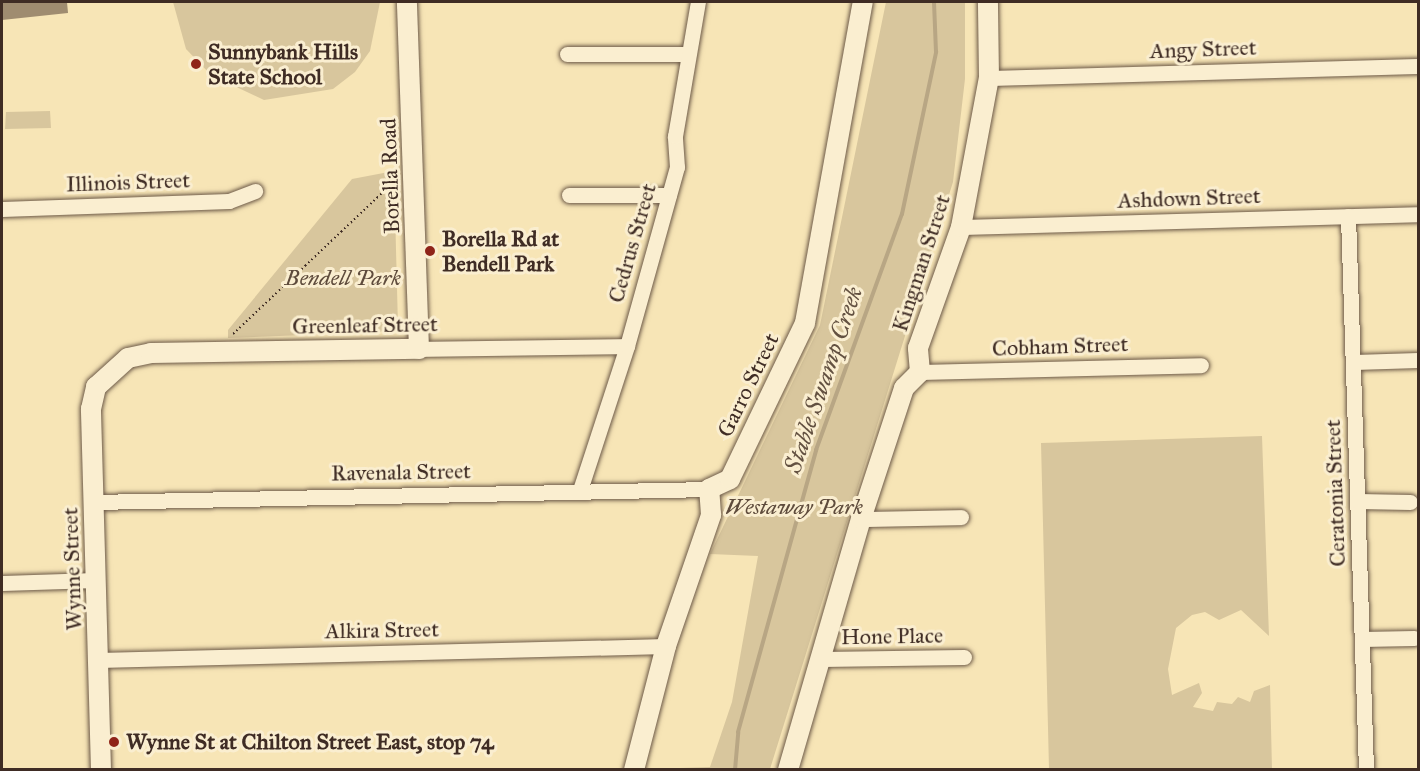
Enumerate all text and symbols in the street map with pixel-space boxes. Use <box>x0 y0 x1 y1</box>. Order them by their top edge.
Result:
street label: Angy Street <box>1149 34 1257 64</box>
place label: Sunnybank Hills State School <box>208 38 358 90</box>
marker: Sunnybank Hills State School <box>189 57 203 71</box>
street label: Borella Road <box>375 118 405 234</box>
street label: Illinois Street <box>66 167 190 197</box>
street label: Cedrus Street <box>602 180 662 306</box>
street label: Ashdown Street <box>1117 182 1261 214</box>
street label: Kingman Street <box>886 191 956 335</box>
place label: Borella Rd at Bendell Park <box>442 225 559 276</box>
marker: Borella Rd at Bendell Park <box>423 244 437 258</box>
park label: Bendell Park <box>285 265 401 291</box>
water label: Stable Swamp Creek <box>779 283 869 477</box>
street label: Greenleaf Street <box>292 311 438 339</box>
street label: Garro Street <box>711 329 785 441</box>
street label: Cobham Street <box>991 330 1129 362</box>
street label: Ceratonia Street <box>1319 419 1351 567</box>
street label: Ravenala Street <box>331 458 471 486</box>
park label: Westaway Park <box>725 494 863 520</box>
street label: Wynne Street <box>57 507 87 631</box>
street label: Alkira Street <box>325 616 439 644</box>
street label: Hone Place <box>841 622 943 650</box>
place label: Wynne St at Chilton Street East, stop 74 <box>126 729 493 755</box>
marker: Wynne St at Chilton Street East, stop 74 <box>107 735 121 749</box>

